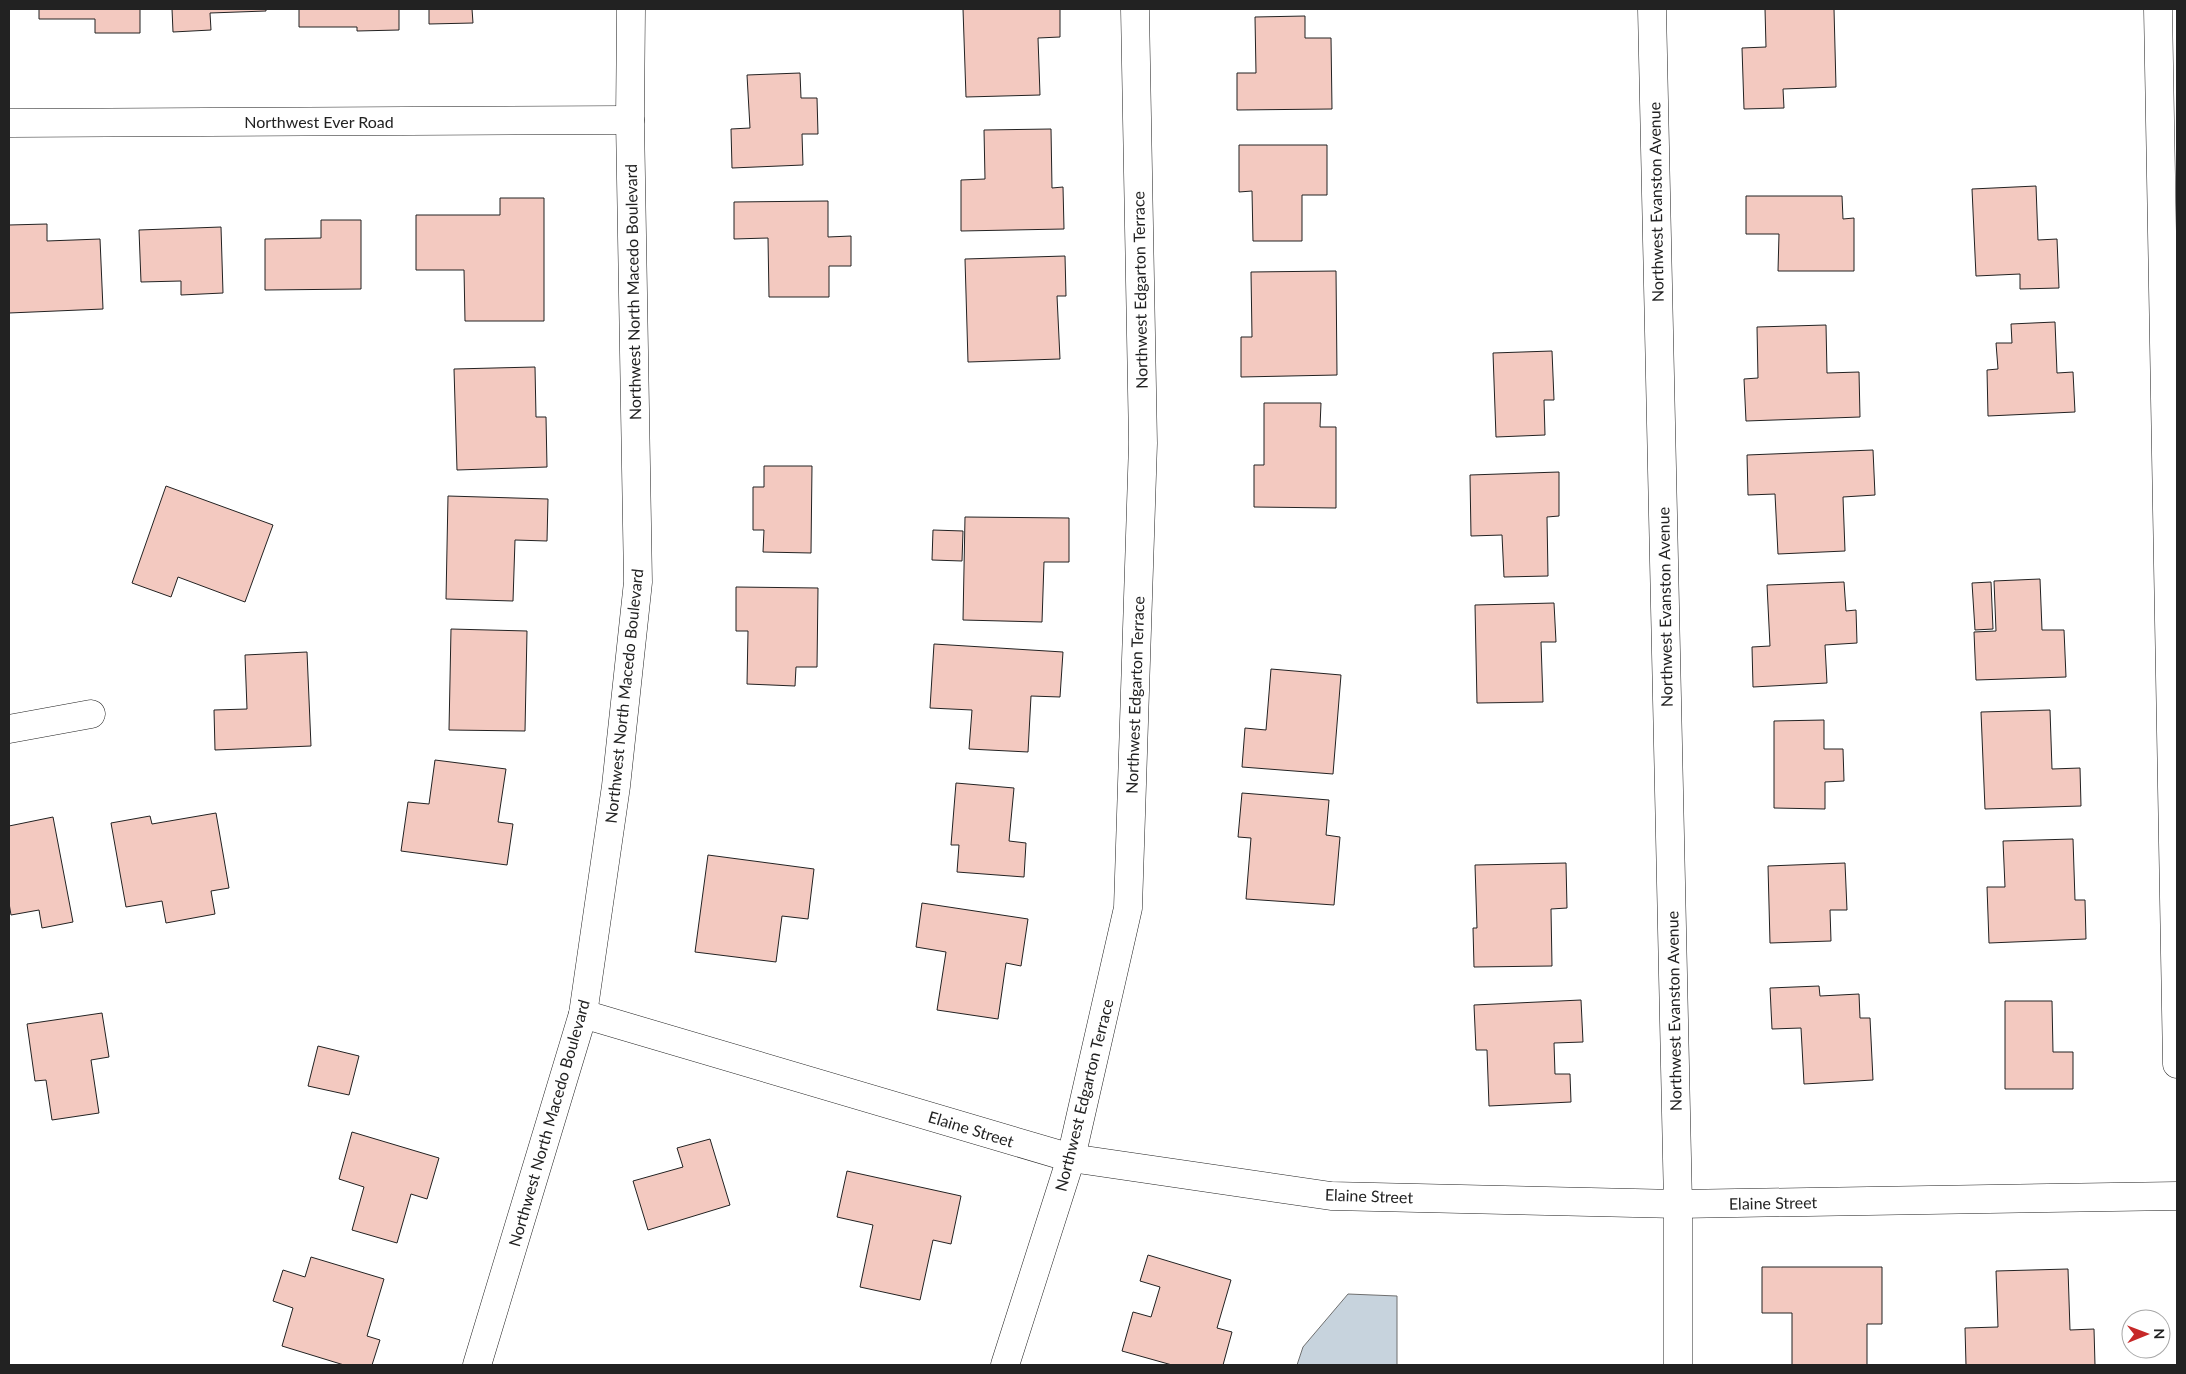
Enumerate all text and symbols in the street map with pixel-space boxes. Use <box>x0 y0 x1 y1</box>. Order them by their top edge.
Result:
street label: Northwest Evanston Avenue <box>1644 102 1667 302</box>
street label: Northwest Ever Road <box>244 112 394 131</box>
street label: Northwest North Macedo Boulevard <box>621 164 644 420</box>
street label: Northwest Edgarton Terrace <box>1128 191 1151 389</box>
street label: Northwest Evanston Avenue <box>1653 507 1676 707</box>
street label: Northwest North Macedo Boulevard <box>601 568 646 824</box>
street label: Northwest Edgarton Terrace <box>1122 596 1147 794</box>
street label: Northwest Evanston Avenue <box>1662 911 1685 1111</box>
street label: Northwest North Macedo Boulevard <box>504 997 593 1249</box>
street label: Northwest Edgarton Terrace <box>1050 997 1117 1193</box>
street label: Elaine Street <box>926 1107 1016 1151</box>
street label: Elaine Street <box>1325 1184 1414 1207</box>
street label: Elaine Street <box>1729 1192 1818 1213</box>
north arrow <box>2121 1309 2171 1359</box>
text: N <box>2151 1328 2168 1339</box>

